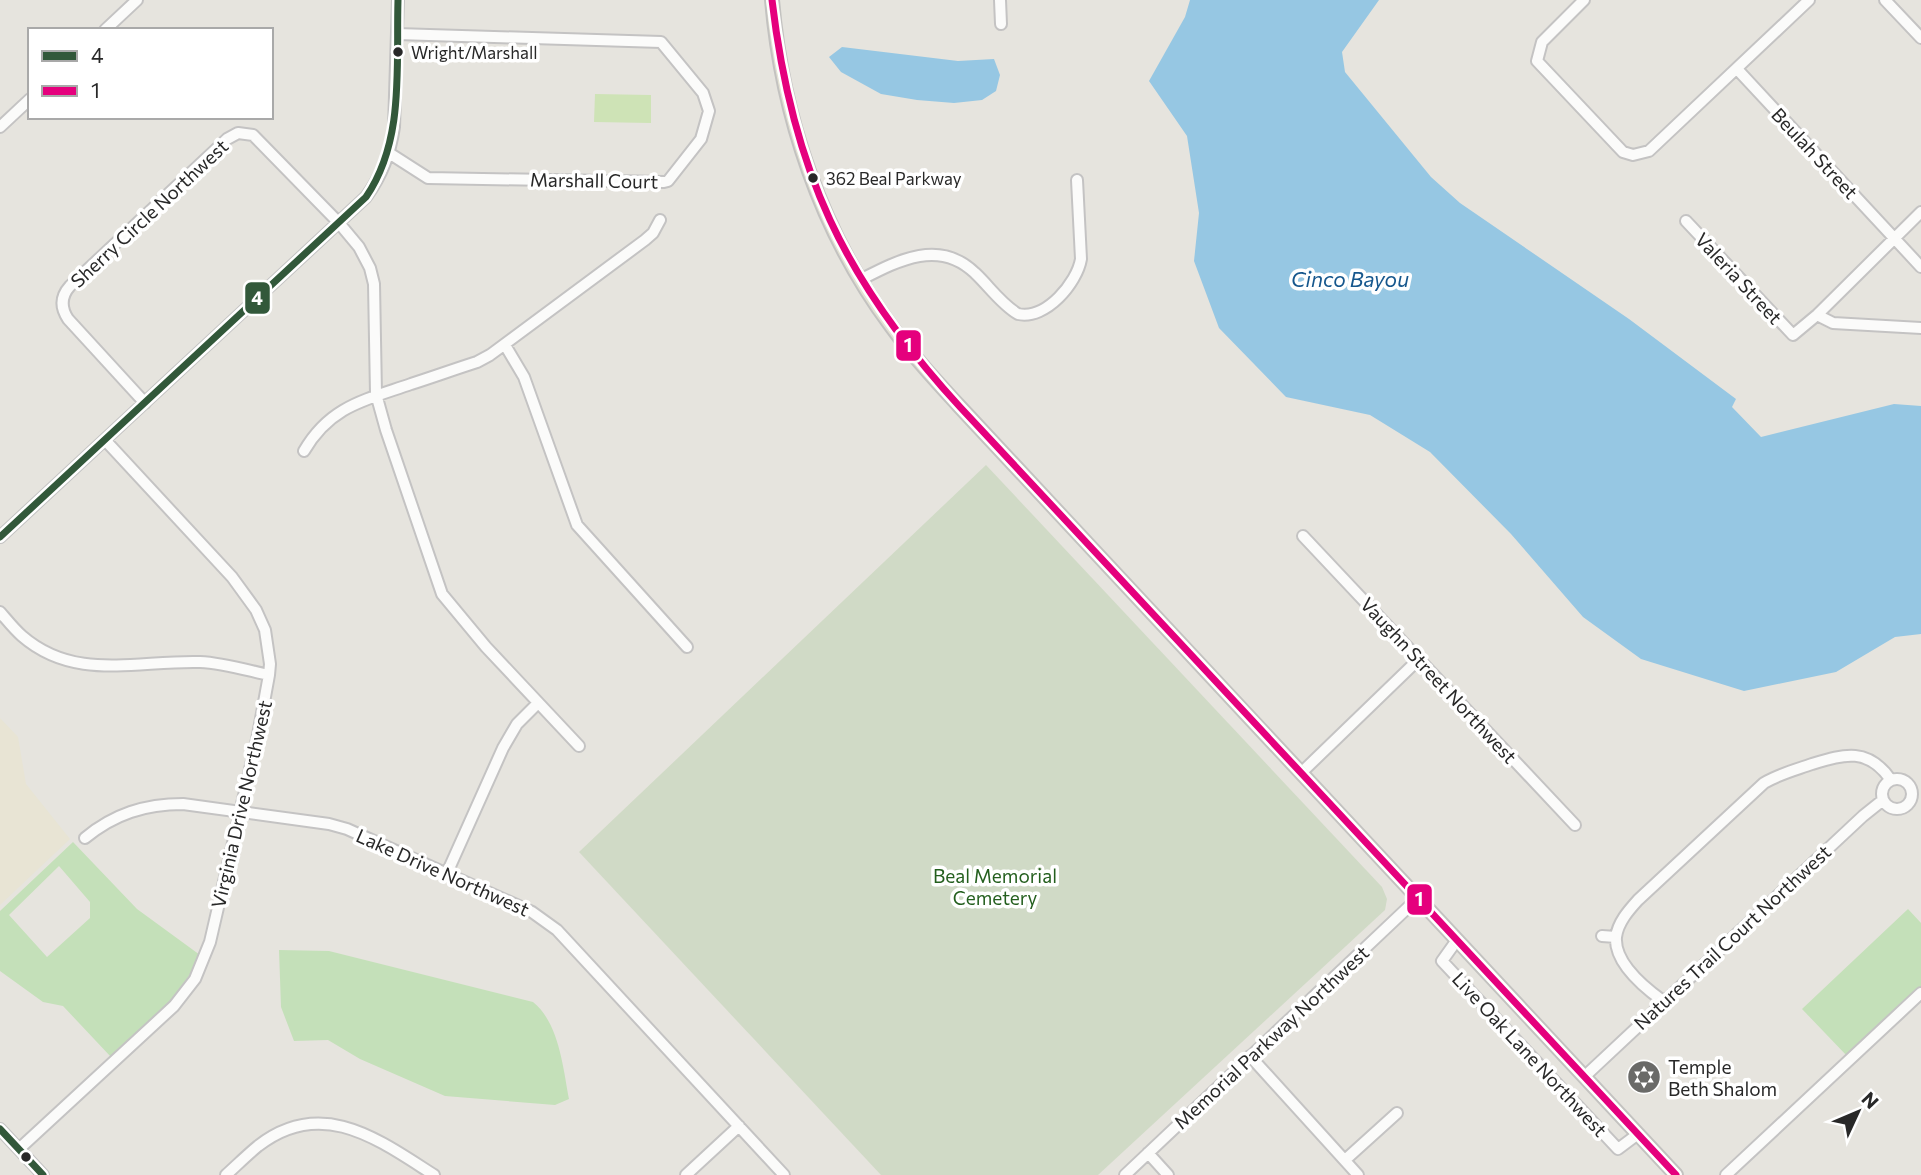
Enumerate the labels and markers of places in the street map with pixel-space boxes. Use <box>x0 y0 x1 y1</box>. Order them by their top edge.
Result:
place label: Wright/Marshall <box>411 42 538 63</box>
marker: Wright/Marshall <box>391 45 405 59</box>
place label: 362 Beal Parkway <box>826 168 962 189</box>
marker: 362 Beal Parkway <box>806 171 820 185</box>
place label: Temple Beth Shalom <box>1668 1055 1777 1100</box>
synagogue icon: Temple Beth Shalom <box>1625 1058 1663 1096</box>
unlabelled marker <box>19 1150 33 1164</box>

